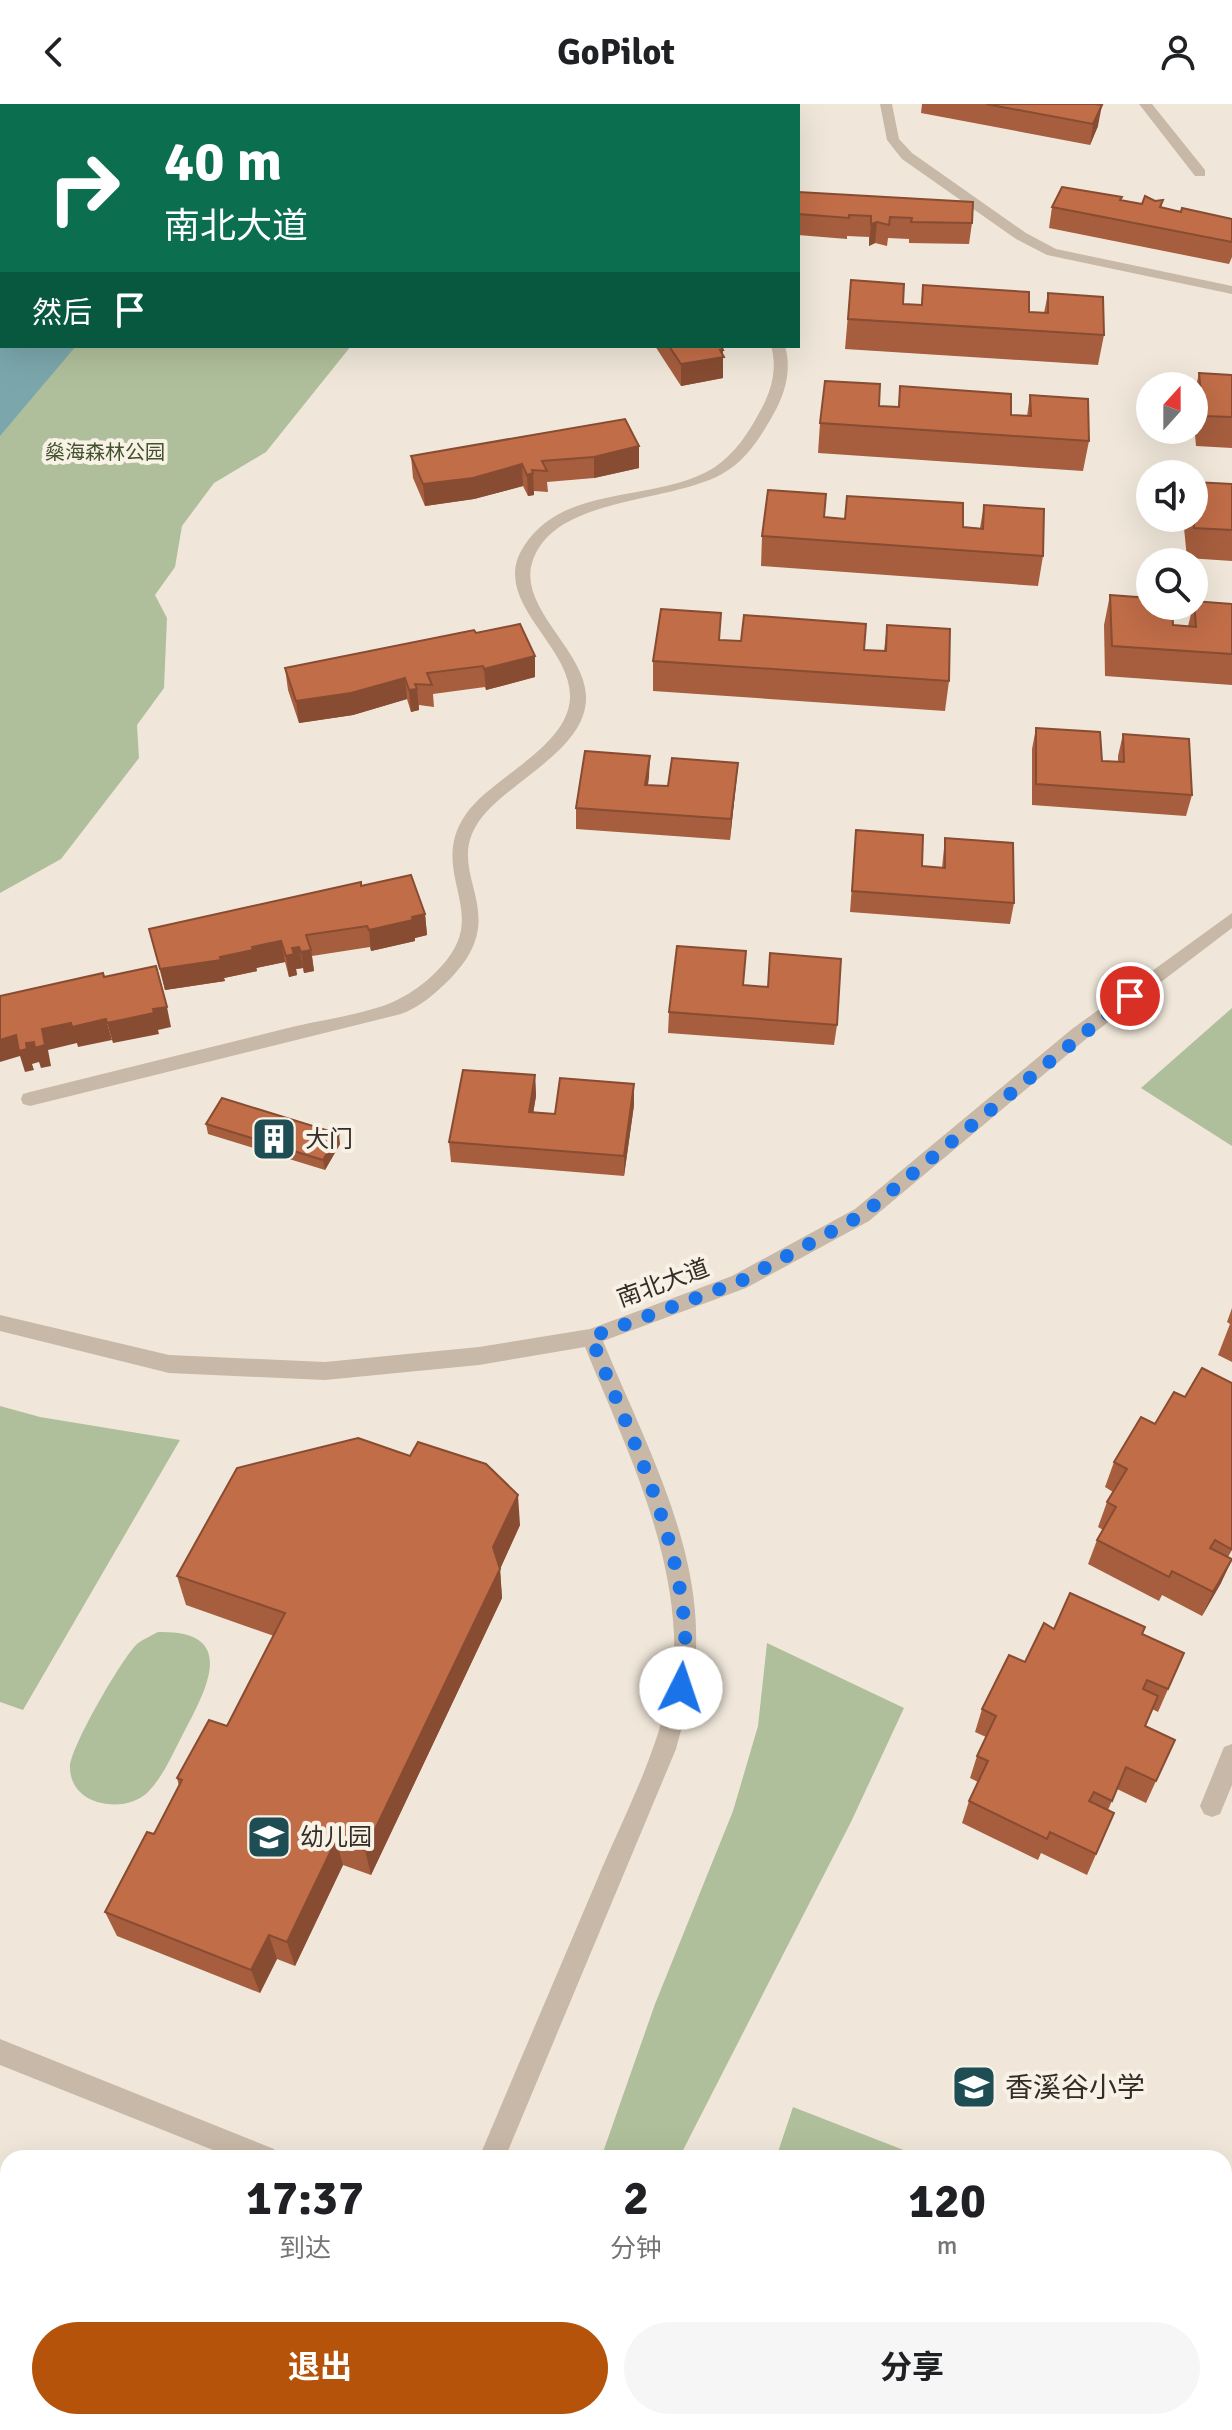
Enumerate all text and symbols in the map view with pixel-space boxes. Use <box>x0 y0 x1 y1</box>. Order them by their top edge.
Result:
icon: back <box>32 30 76 74</box>
text: GoPilot <box>557 30 675 75</box>
icon: person <box>1156 30 1200 74</box>
text: 40 m <box>164 127 282 196</box>
icon: right <box>32 136 136 240</box>
text: 南北大道 <box>164 204 308 249</box>
icon: arrive <box>108 288 152 332</box>
text: 然后 <box>32 295 92 332</box>
north arrow <box>1136 372 1208 444</box>
map controls <box>1136 372 1208 620</box>
park label: 燊海森林公园 <box>45 440 165 465</box>
button: sound <box>1136 460 1208 532</box>
button: search <box>1136 548 1208 620</box>
pin <box>1096 962 1164 1030</box>
icon: arrive <box>1108 974 1152 1018</box>
building icon: 大门 <box>250 1115 298 1163</box>
place label: 大门 <box>305 1124 353 1154</box>
street label: 南北大道 <box>613 1252 713 1314</box>
position arrow <box>639 1646 723 1730</box>
school or university icon: 幼儿园 <box>245 1813 293 1861</box>
place label: 幼儿园 <box>300 1822 372 1852</box>
school or university icon: 香溪谷小学 <box>950 2063 998 2111</box>
place label: 香溪谷小学 <box>1005 2071 1145 2105</box>
text: 17:37 <box>246 2169 364 2228</box>
text: 2 <box>623 2169 649 2228</box>
text: 120 <box>908 2172 986 2231</box>
text: m <box>937 2230 957 2262</box>
text: 到达 <box>279 2233 331 2265</box>
text: 分钟 <box>610 2233 662 2265</box>
button: 退出 <box>32 2322 608 2414</box>
button: 分享 <box>624 2322 1200 2414</box>

